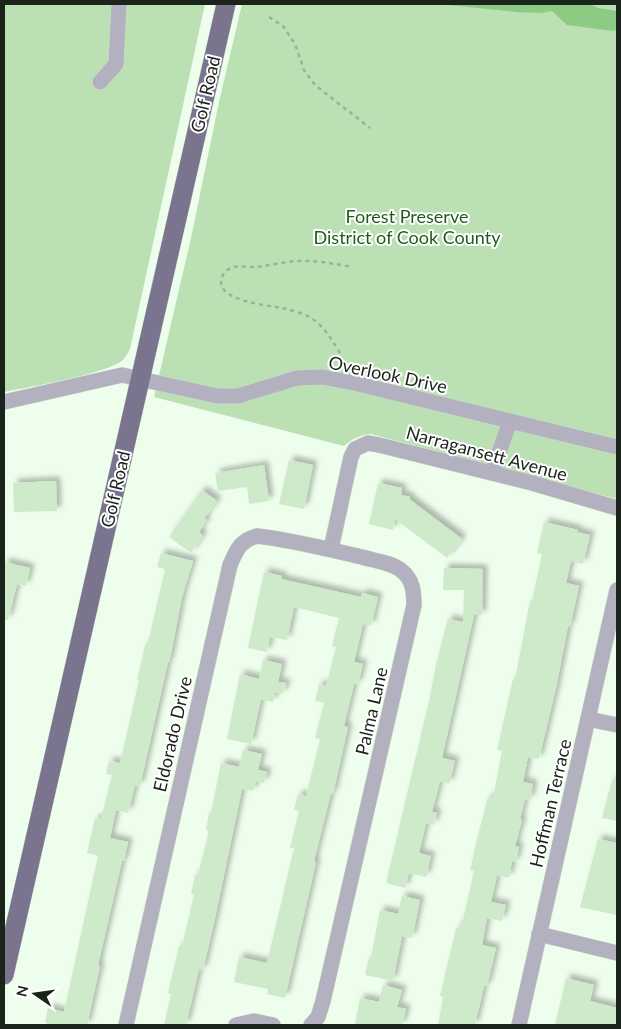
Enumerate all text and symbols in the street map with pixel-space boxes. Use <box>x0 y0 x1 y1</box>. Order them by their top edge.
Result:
street label: Golf Road <box>186 54 224 134</box>
park label: Forest Preserve District of Cook County <box>314 205 501 248</box>
street label: Overlook Drive <box>327 351 449 397</box>
street label: Narragansett Avenue <box>404 421 570 485</box>
street label: Golf Road <box>96 449 134 529</box>
street label: Palma Lane <box>350 665 392 757</box>
street label: Eldorado Drive <box>148 674 196 794</box>
street label: Hoffman Terrace <box>525 737 575 869</box>
north arrow <box>10 969 60 1019</box>
text: N <box>12 984 31 998</box>

